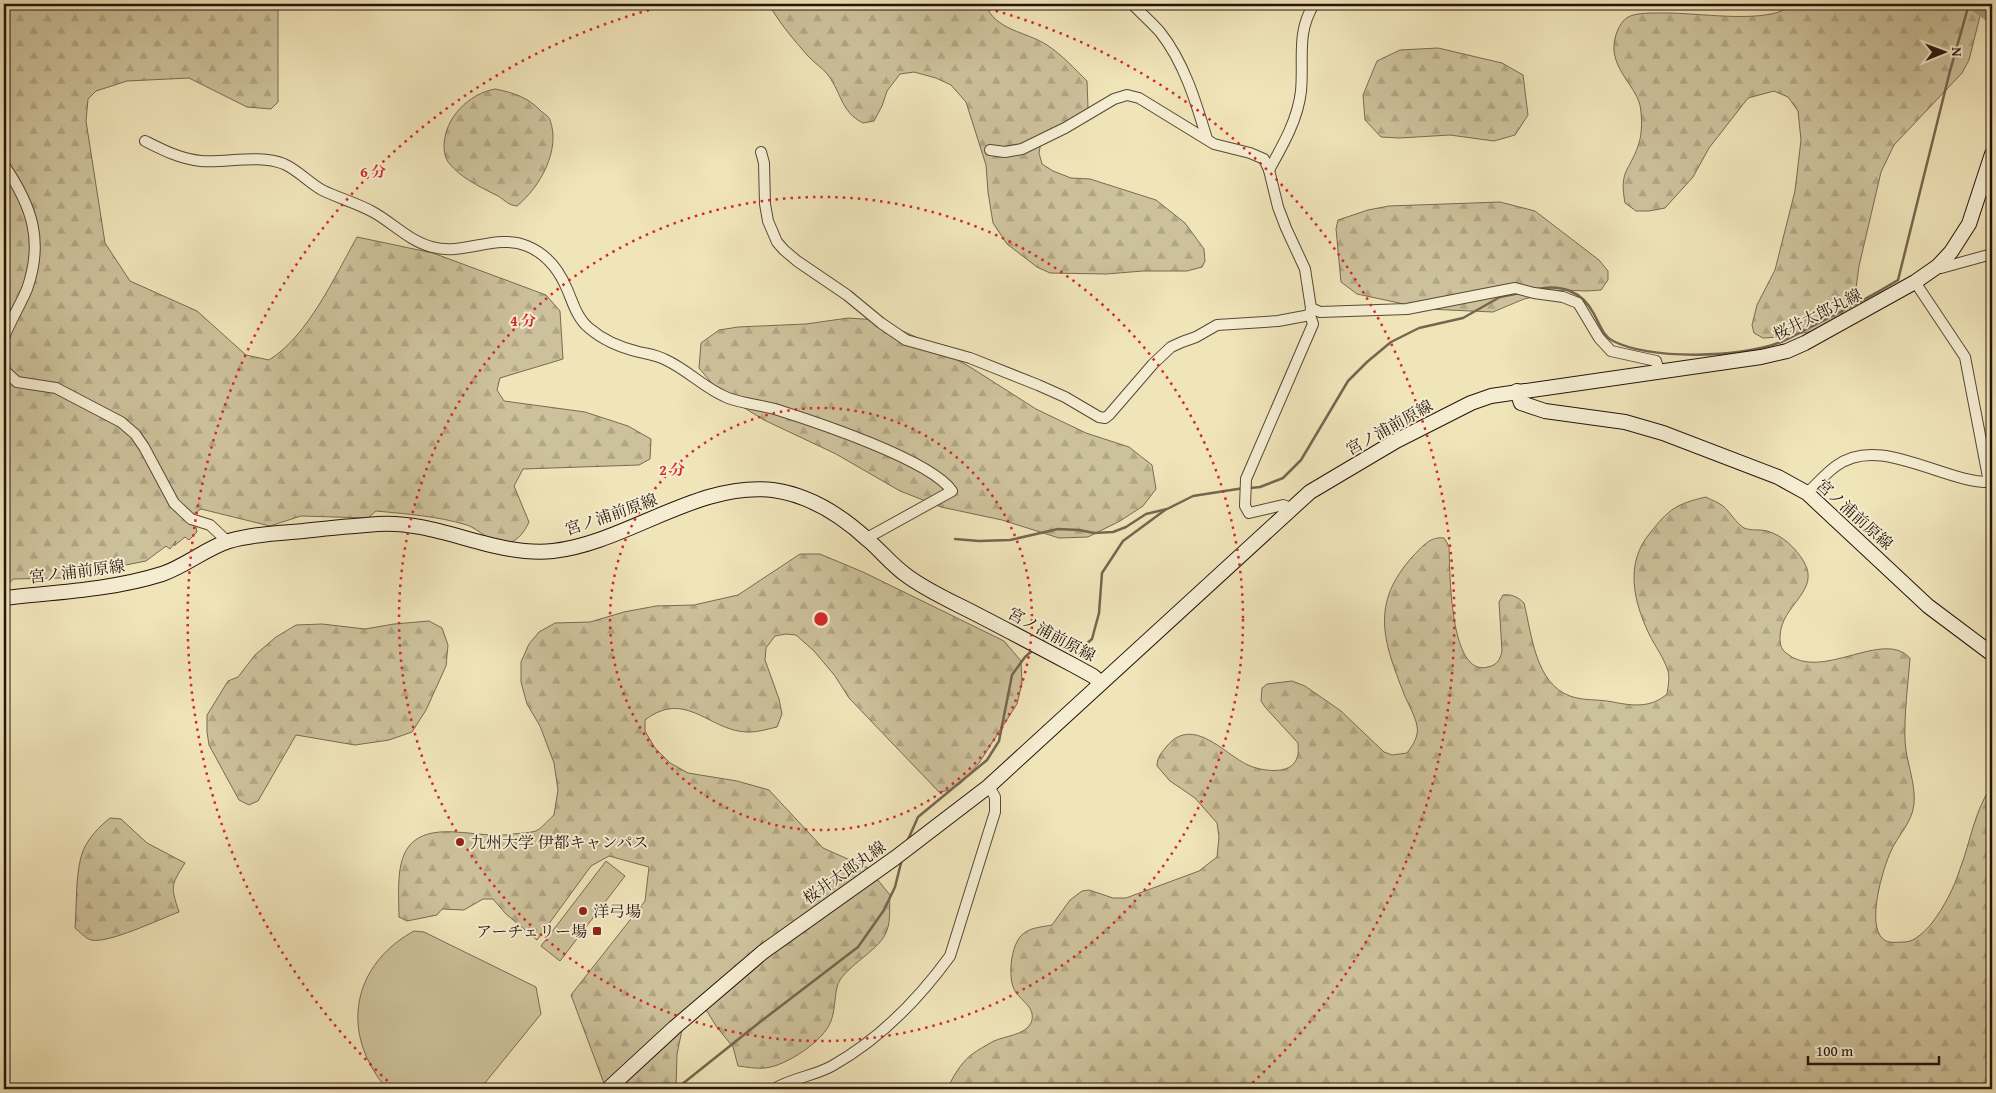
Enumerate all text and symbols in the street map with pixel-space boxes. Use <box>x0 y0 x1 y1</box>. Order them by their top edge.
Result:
north arrow <box>1918 28 1968 78</box>
text: N <box>1947 47 1967 57</box>
text: 6 分 <box>360 161 386 182</box>
street label: 桜井太郎丸線 <box>1769 282 1865 346</box>
text: 4 分 <box>510 310 536 331</box>
street label: 宮ノ浦前原線 <box>1341 393 1437 461</box>
text: 2 分 <box>659 459 685 480</box>
street label: 宮ノ浦前原線 <box>1811 473 1899 555</box>
street label: 宮ノ浦前原線 <box>562 487 660 541</box>
street label: 宮ノ浦前原線 <box>28 553 126 589</box>
street label: 宮ノ浦前原線 <box>1004 601 1100 667</box>
centre of rings <box>812 610 830 628</box>
place label: 九州大学 伊都キャンパス <box>470 830 648 854</box>
street label: 桜井太郎丸線 <box>798 835 890 909</box>
marker: 九州大学 伊都キャンパス <box>454 836 466 848</box>
place label: 洋弓場 <box>593 899 641 923</box>
marker: 洋弓場 <box>577 905 589 917</box>
place label: アーチェリー場 <box>476 919 587 943</box>
marker: アーチェリー場 <box>591 925 603 937</box>
scale bar <box>1808 1033 1940 1065</box>
text: 100 m <box>1816 1040 1854 1061</box>

